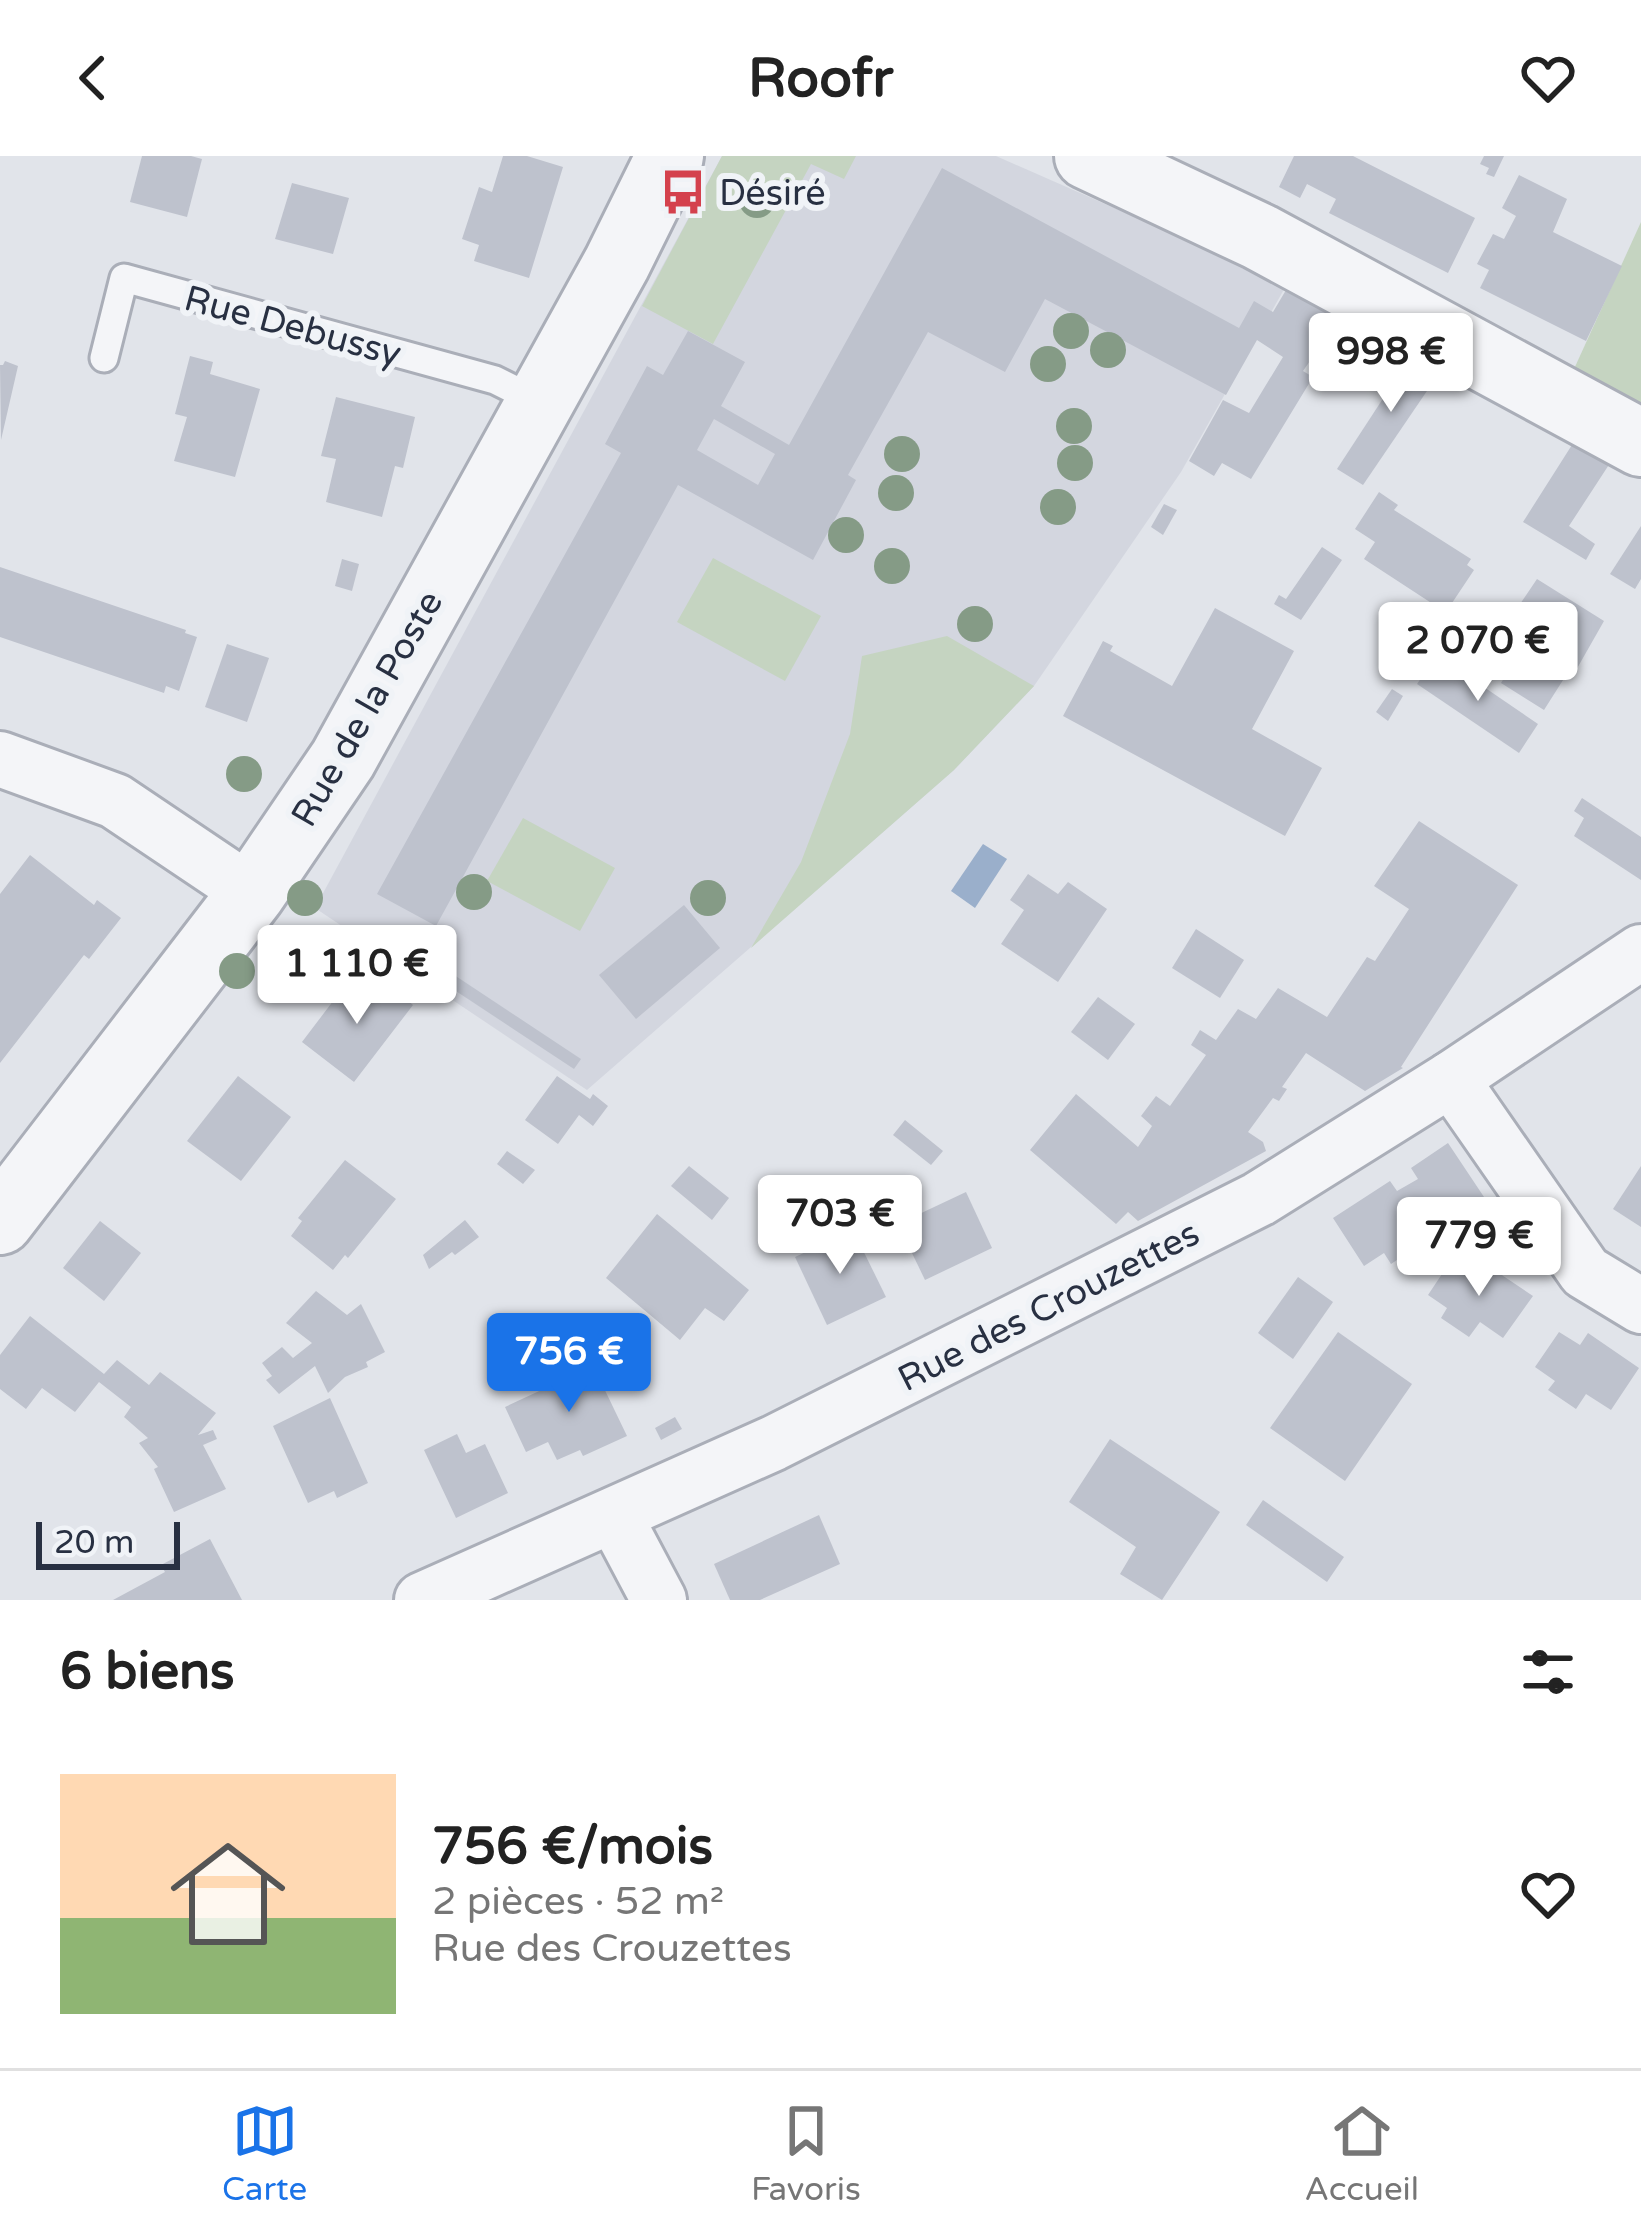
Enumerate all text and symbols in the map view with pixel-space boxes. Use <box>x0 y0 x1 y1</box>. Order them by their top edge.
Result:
icon: back <box>60 45 126 111</box>
icon: heart <box>1515 45 1581 111</box>
text: Roofr <box>748 46 893 111</box>
bus stop icon: Désiré <box>658 167 708 217</box>
place label: Désiré <box>719 172 826 215</box>
street label: Rue Debussy <box>180 277 406 376</box>
pin: 998 € <box>1307 313 1475 415</box>
text: 998 € <box>1336 328 1446 375</box>
street label: Rue de la Poste <box>282 583 452 834</box>
pin: 2 070 € <box>1367 602 1589 704</box>
text: 2 070 € <box>1406 617 1550 664</box>
pin: 1 110 € <box>246 925 468 1027</box>
text: 1 110 € <box>285 940 429 987</box>
pin: 703 € <box>756 1175 924 1277</box>
text: 703 € <box>785 1190 895 1237</box>
pin: 779 € <box>1395 1197 1563 1299</box>
street label: Rue des Crouzettes <box>891 1212 1206 1401</box>
text: 779 € <box>1424 1212 1534 1259</box>
pin: 756 € <box>485 1313 653 1415</box>
text: 756 € <box>514 1328 624 1375</box>
scale bar <box>36 1516 180 1569</box>
text: 20 m <box>54 1523 134 1562</box>
icon: filters <box>1515 1639 1581 1705</box>
text: 6 biens <box>60 1641 235 1703</box>
text: 756 €/mois <box>432 1816 713 1878</box>
icon: home <box>156 1822 300 1966</box>
icon: heart <box>1515 1861 1581 1927</box>
text: 2 pièces · 52 m² <box>432 1878 724 1925</box>
text: Rue des Crouzettes <box>432 1925 792 1972</box>
tab: Carte <box>222 2098 307 2209</box>
tab: Favoris <box>751 2098 861 2209</box>
tab: Accueil <box>1305 2098 1419 2209</box>

